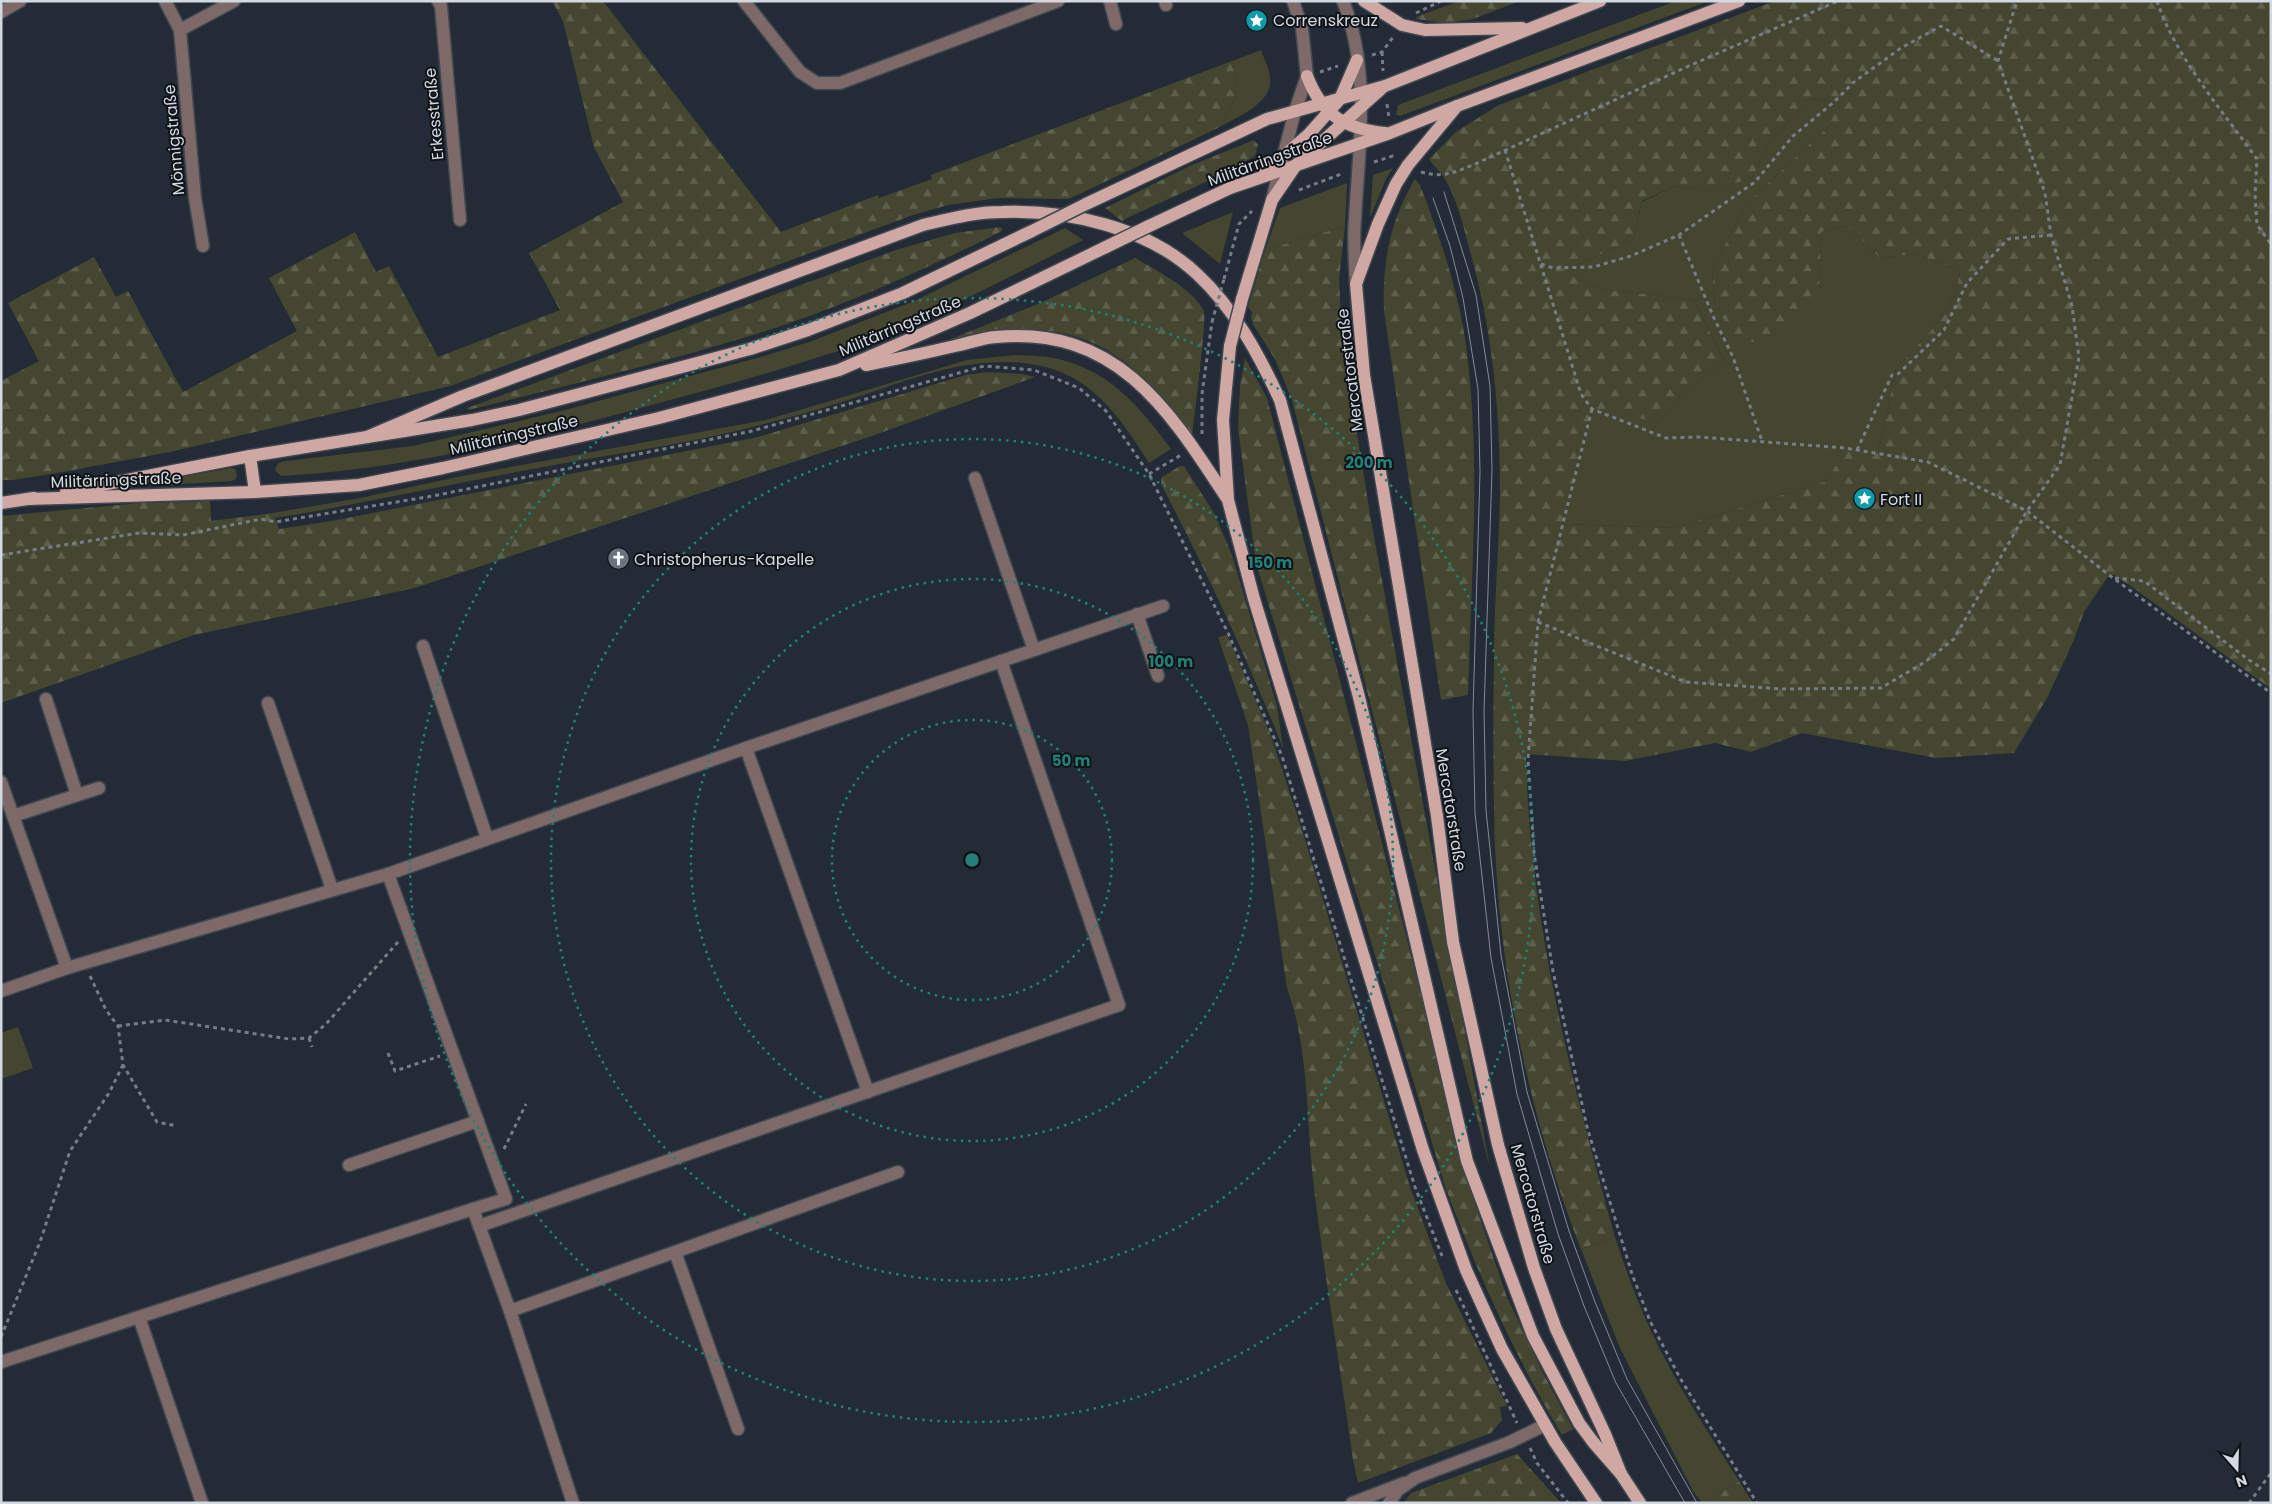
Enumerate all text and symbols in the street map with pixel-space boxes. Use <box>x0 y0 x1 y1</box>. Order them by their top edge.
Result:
place icon: Correnskreuz <box>1245 8 1269 32</box>
place label: Correnskreuz <box>1273 9 1378 32</box>
street label: Erkesstraße <box>419 67 449 161</box>
street label: Mönnigstraße <box>158 84 190 196</box>
street label: Militärringstraße <box>1205 126 1336 192</box>
street label: Militärringstraße <box>835 290 965 362</box>
street label: Mercatorstraße <box>1331 307 1369 433</box>
street label: Militärringstraße <box>448 409 580 461</box>
text: 200 m <box>1345 452 1393 473</box>
street label: Militärringstraße <box>50 466 182 494</box>
place icon: Fort II <box>1852 487 1876 511</box>
place label: Fort II <box>1880 488 1922 511</box>
church icon: Christopherus-Kapelle <box>606 547 630 571</box>
place label: Christopherus-Kapelle <box>634 548 814 571</box>
text: 150 m <box>1248 552 1292 573</box>
text: 100 m <box>1149 651 1193 672</box>
street label: Mercatorstraße <box>1430 747 1472 873</box>
text: 50 m <box>1052 750 1090 771</box>
centre of rings <box>963 851 981 869</box>
street label: Mercatorstraße <box>1505 1141 1561 1267</box>
north arrow <box>2212 1444 2262 1494</box>
text: N <box>2233 1470 2250 1492</box>

